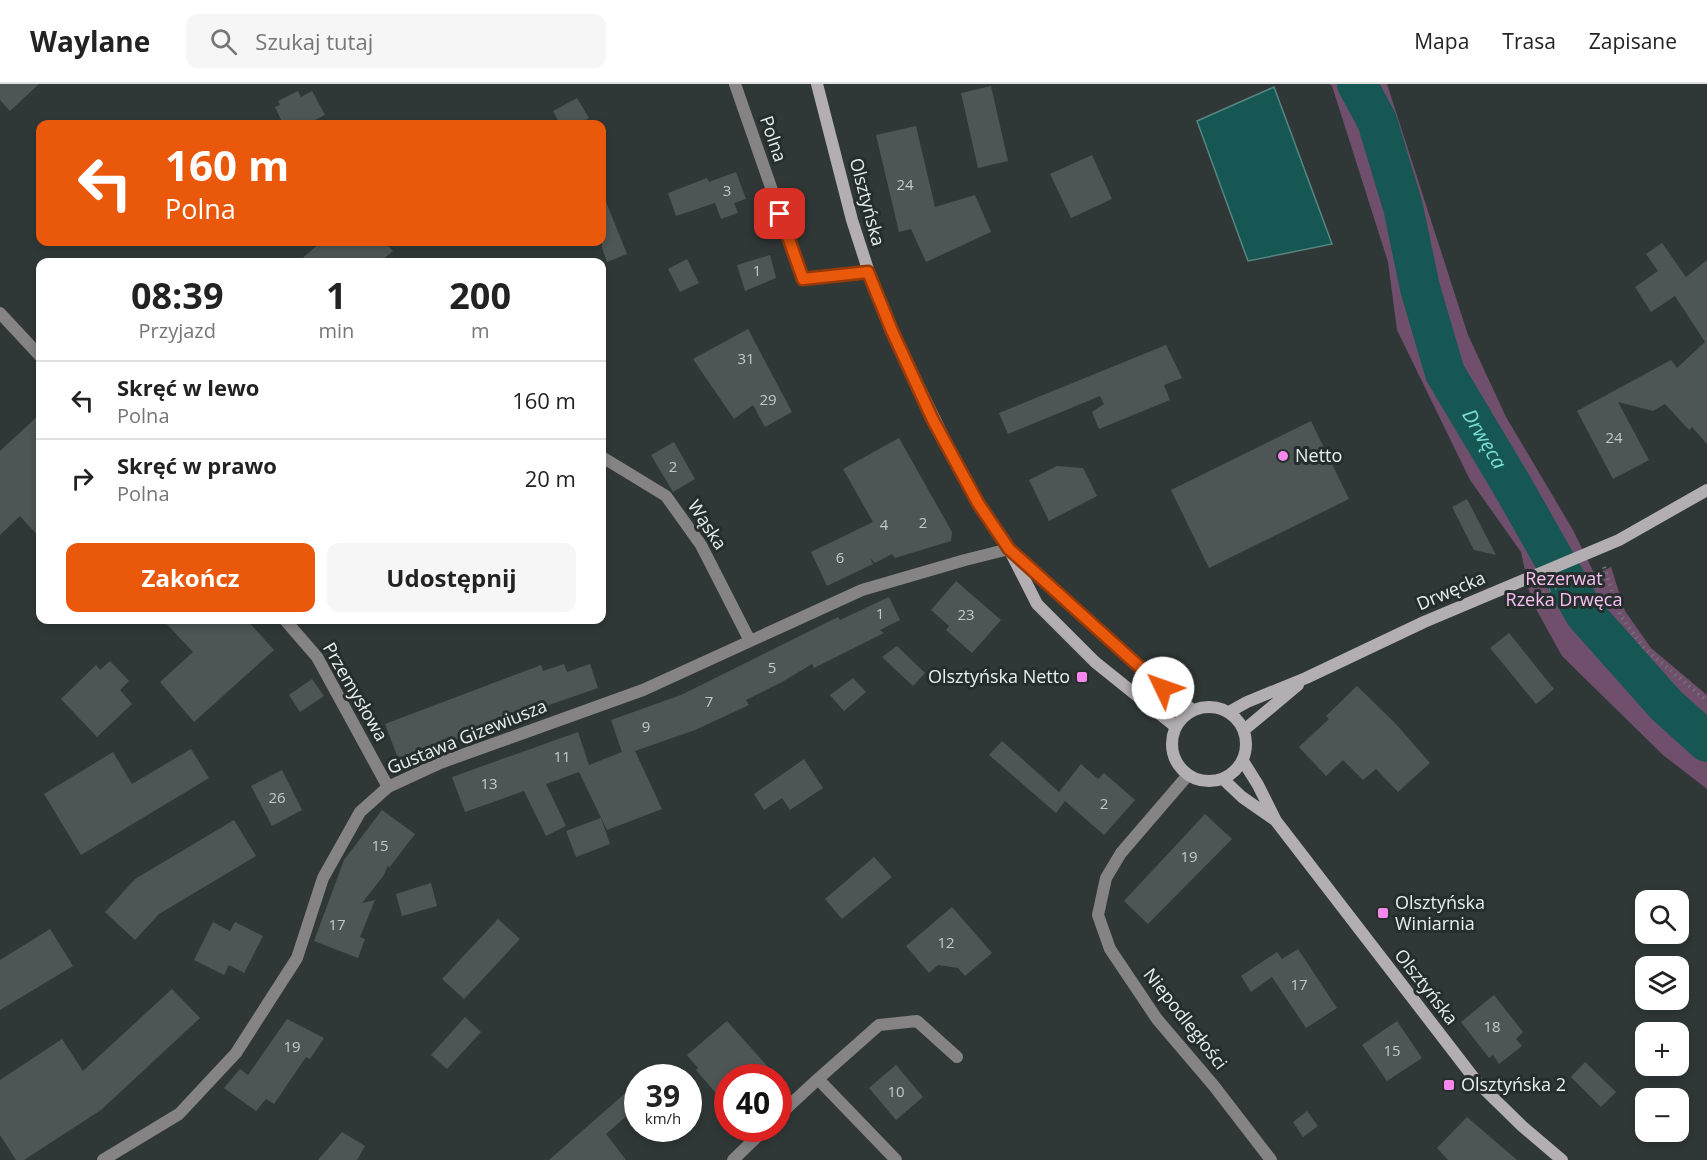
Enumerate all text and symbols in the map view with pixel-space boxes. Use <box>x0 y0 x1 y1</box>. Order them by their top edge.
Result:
search box <box>186 14 606 68</box>
text: Waylane <box>30 22 150 60</box>
icon: search <box>207 25 240 58</box>
text: Szukaj tutaj <box>255 26 373 56</box>
text: Mapa <box>1414 27 1469 55</box>
text: Trasa <box>1502 27 1556 55</box>
text: Zapisane <box>1589 27 1677 55</box>
street label: Polna <box>755 112 793 165</box>
text: 160 m <box>165 136 289 193</box>
icon: left <box>66 144 144 222</box>
street label: Olsztyńska <box>845 155 891 248</box>
house number: 24 <box>896 174 914 194</box>
house number: 3 <box>723 180 731 200</box>
pin <box>754 188 805 239</box>
text: Polna <box>165 190 236 227</box>
icon: arrive <box>763 197 796 230</box>
house number: 1 <box>753 260 761 280</box>
text: 08:39 <box>131 271 224 320</box>
text: 1 <box>326 271 347 320</box>
text: 200 <box>449 271 511 320</box>
text: Przyjazd <box>139 317 216 344</box>
text: min <box>318 317 354 344</box>
text: m <box>471 317 489 344</box>
house number: 31 <box>737 348 755 368</box>
text: Skręć w lewo <box>117 372 259 402</box>
icon: left <box>66 384 99 417</box>
text: 160 m <box>512 385 576 415</box>
house number: 29 <box>759 389 777 409</box>
text: Polna <box>117 402 170 429</box>
water label: Drwęca <box>1456 403 1513 474</box>
house number: 24 <box>1605 427 1623 447</box>
place label: Netto <box>1295 443 1342 467</box>
marker: Netto <box>1276 449 1290 463</box>
text: Skręć w prawo <box>117 450 277 480</box>
house number: 2 <box>669 456 677 476</box>
icon: right <box>66 462 99 495</box>
text: 20 m <box>525 463 576 493</box>
text: Polna <box>117 480 170 507</box>
street label: Wąska <box>683 495 733 554</box>
house number: 2 <box>919 512 927 532</box>
house number: 4 <box>880 514 889 534</box>
button: Zakończ <box>66 543 315 612</box>
button: Udostępnij <box>327 543 576 612</box>
house number: 6 <box>836 547 844 567</box>
street label: Drwęcka <box>1413 565 1489 615</box>
park label: Rezerwat Rzeka Drwęca <box>1506 566 1622 611</box>
house number: 1 <box>876 603 884 623</box>
house number: 23 <box>957 604 975 624</box>
street label: Przemysłowa <box>318 638 394 745</box>
position arrow <box>1131 656 1195 720</box>
house number: 5 <box>768 657 776 677</box>
place label: Olsztyńska Netto <box>928 664 1070 688</box>
marker: Olsztyńska Netto <box>1075 670 1089 684</box>
house number: 7 <box>705 691 713 711</box>
street label: Gustawa Gizewiusza <box>383 693 550 779</box>
house number: 9 <box>642 716 650 736</box>
house number: 11 <box>553 746 571 766</box>
house number: 13 <box>480 773 498 793</box>
house number: 26 <box>268 787 286 807</box>
house number: 2 <box>1100 793 1108 813</box>
house number: 15 <box>371 835 389 855</box>
house number: 19 <box>1180 846 1198 866</box>
place label: Olsztyńska Winiarnia <box>1395 890 1485 935</box>
map controls <box>1635 890 1689 1142</box>
button: search <box>1635 890 1689 944</box>
marker: Olsztyńska Winiarnia <box>1376 906 1390 920</box>
house number: 17 <box>328 914 346 934</box>
house number: 12 <box>937 932 955 952</box>
street label: Olsztyńska <box>1390 944 1464 1029</box>
button: layers <box>1635 956 1689 1010</box>
street label: Niepodległości <box>1139 963 1233 1074</box>
house number: 17 <box>1290 974 1308 994</box>
house number: 18 <box>1483 1016 1501 1036</box>
button: + <box>1635 1022 1689 1076</box>
house number: 19 <box>283 1036 301 1056</box>
house number: 15 <box>1383 1040 1401 1060</box>
speed limit sign: 40 <box>714 1064 792 1142</box>
place label: Olsztyńska 2 <box>1461 1072 1566 1096</box>
text: 39 <box>646 1075 680 1116</box>
marker: Olsztyńska 2 <box>1442 1078 1456 1092</box>
house number: 10 <box>887 1081 905 1101</box>
button: − <box>1635 1088 1689 1142</box>
text: km/h <box>645 1108 681 1128</box>

